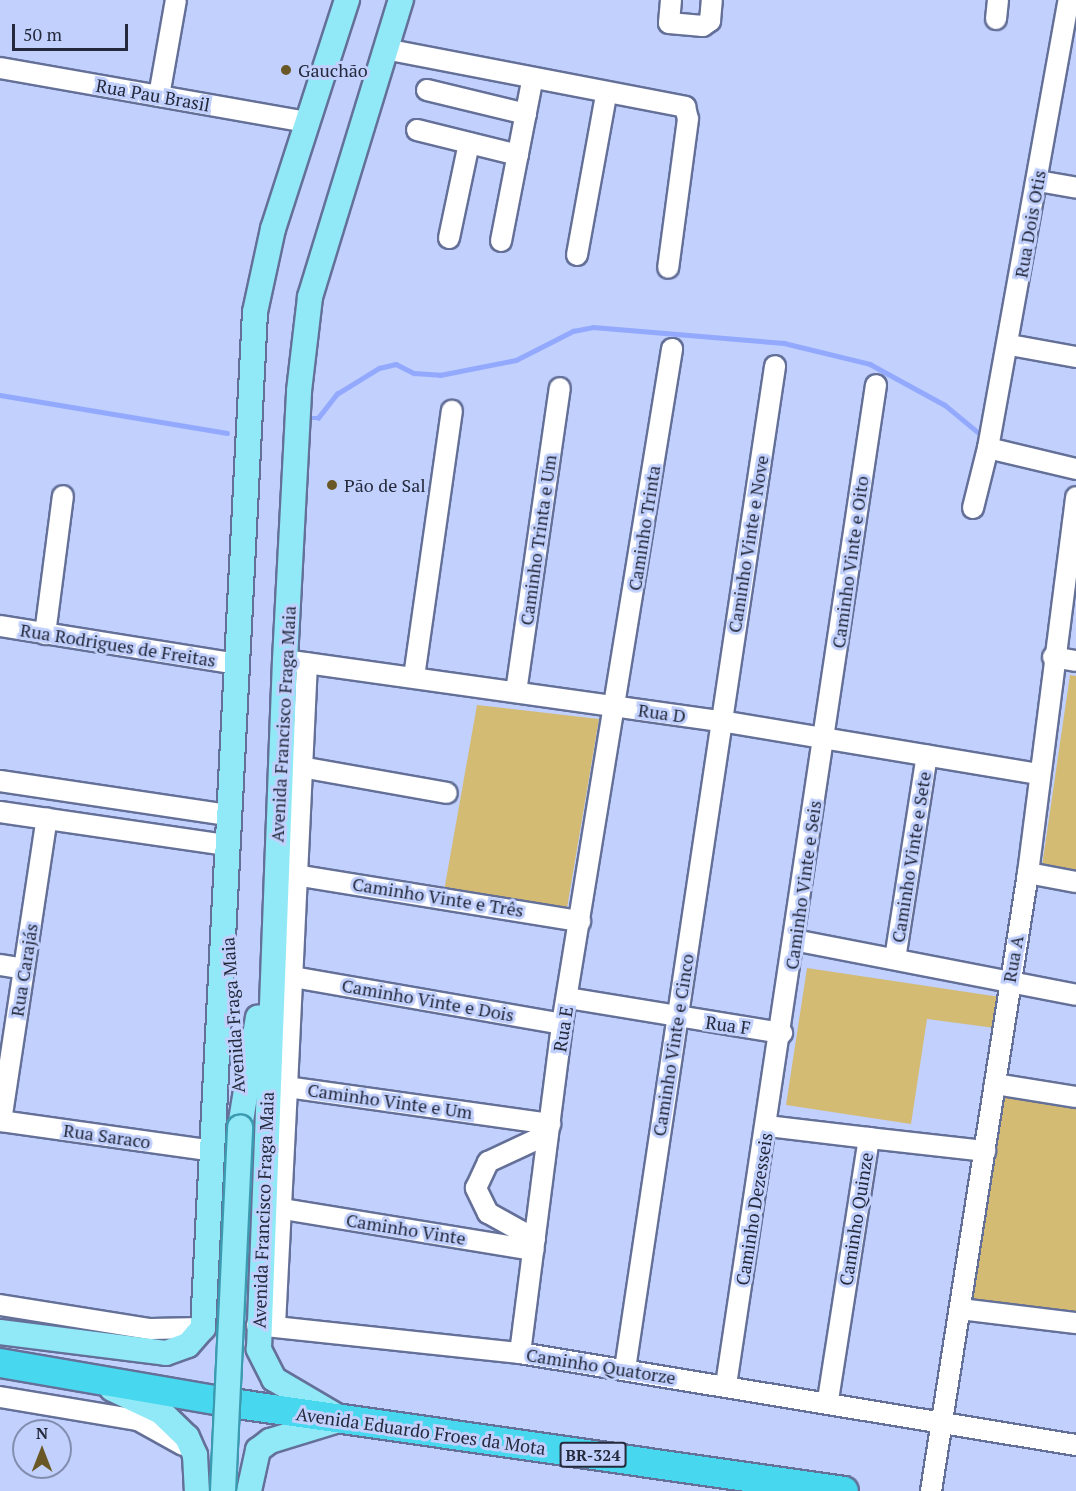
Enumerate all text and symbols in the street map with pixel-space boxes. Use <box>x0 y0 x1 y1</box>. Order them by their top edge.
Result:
scale bar <box>15 12 130 50</box>
text: 50 m <box>23 22 62 46</box>
place label: Gauchão <box>298 59 368 81</box>
marker: Gauchão <box>279 63 293 77</box>
street label: Rua Pau Brasil <box>94 74 212 116</box>
street label: Rua Dois Otis <box>1010 169 1050 279</box>
street label: Caminho Trinta e Um <box>515 453 561 627</box>
street label: Caminho Vinte e Nove <box>723 453 773 635</box>
street label: Caminho Trinta <box>623 464 665 592</box>
place label: Pão de Sal <box>344 474 426 496</box>
street label: Caminho Vinte e Oito <box>827 474 873 650</box>
marker: Pão de Sal <box>325 478 339 492</box>
street label: Avenida Francisco Fraga Maia <box>266 605 300 843</box>
street label: Rua Rodrigues de Freitas <box>19 619 217 671</box>
street label: Rua D <box>637 699 687 727</box>
street label: Caminho Vinte e Sete <box>887 770 935 944</box>
street label: Caminho Vinte e Seis <box>780 799 826 971</box>
street label: Caminho Vinte e Três <box>351 873 525 921</box>
street label: Rua Carajás <box>6 922 42 1018</box>
street label: Rua A <box>998 934 1028 984</box>
street label: Avenida Fraga Maia <box>217 936 249 1094</box>
street label: Caminho Vinte e Cinco <box>648 952 698 1138</box>
street label: Caminho Vinte e Dois <box>340 974 516 1026</box>
street label: Rua E <box>549 1005 577 1053</box>
street label: Rua F <box>704 1011 752 1039</box>
street label: Caminho Vinte e Um <box>306 1079 474 1123</box>
street label: Avenida Francisco Fraga Maia <box>248 1091 278 1329</box>
street label: Rua Saraco <box>62 1119 152 1153</box>
street label: Caminho Dezesseis <box>731 1131 777 1287</box>
street label: Caminho Quinze <box>835 1151 877 1287</box>
street label: Caminho Vinte <box>344 1209 468 1249</box>
street label: Caminho Quatorze <box>525 1344 677 1388</box>
street label: Avenida Eduardo Froes da Mota <box>295 1403 547 1459</box>
north arrow <box>12 1419 72 1479</box>
text: N <box>36 1422 48 1444</box>
road number: BR-324 <box>558 1442 628 1468</box>

